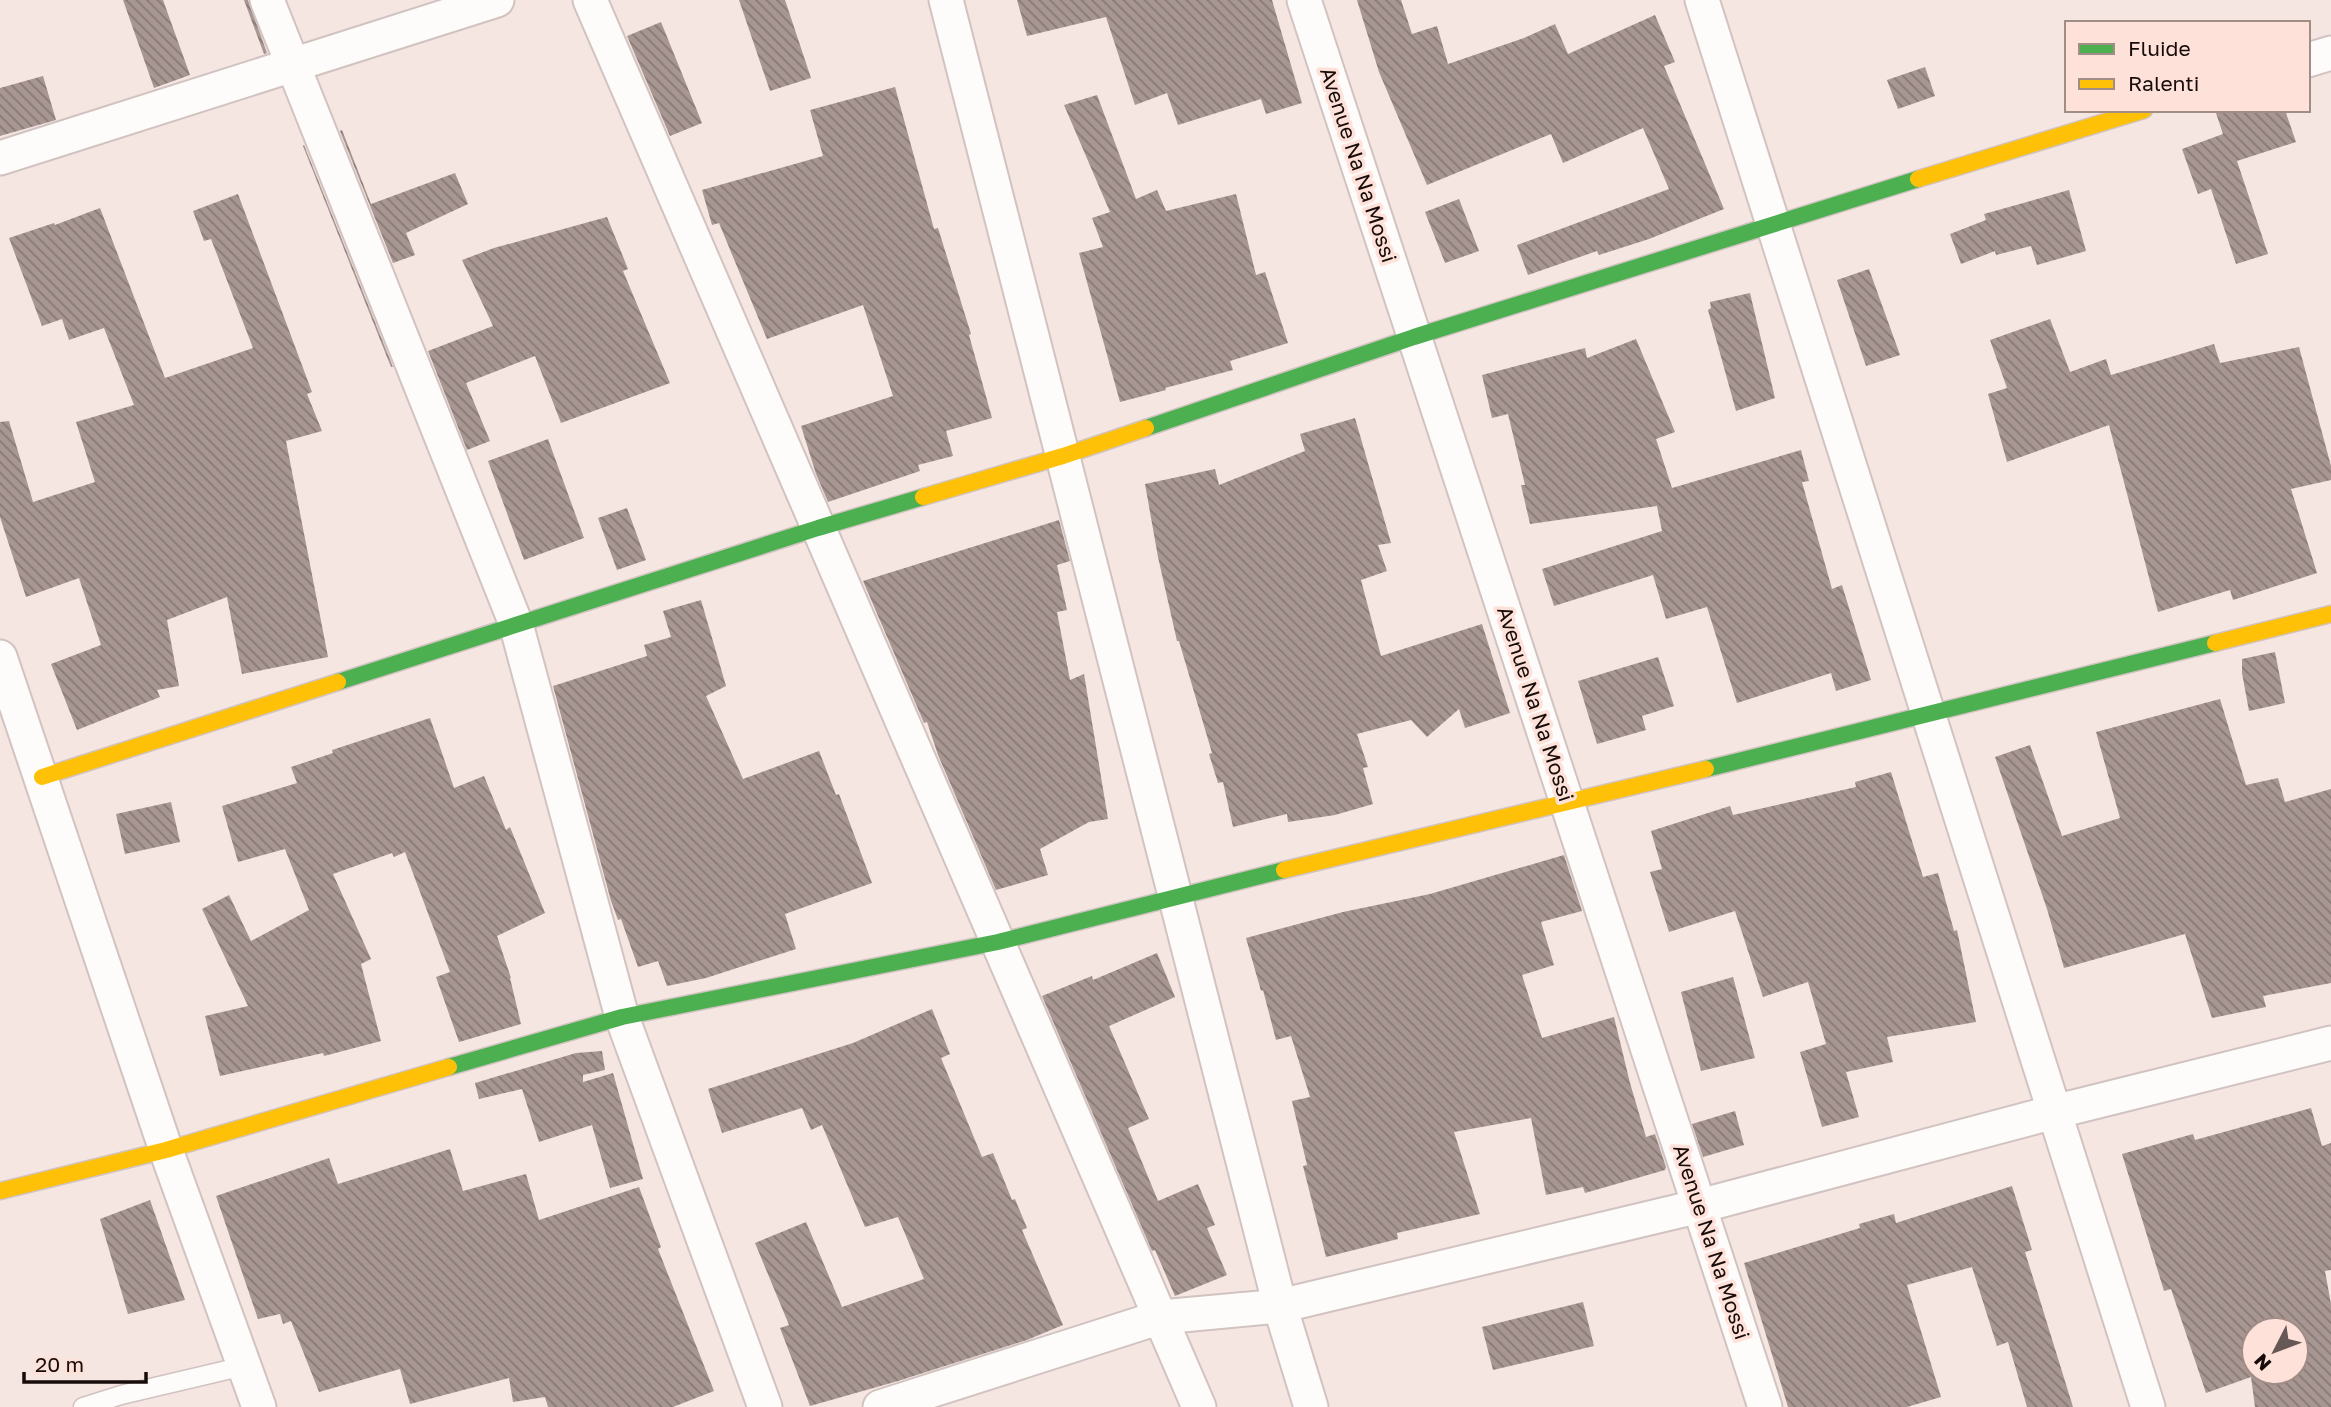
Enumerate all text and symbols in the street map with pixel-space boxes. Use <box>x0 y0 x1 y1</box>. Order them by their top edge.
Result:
legend <box>2065 21 2310 112</box>
text: Fluide <box>2128 35 2191 61</box>
street label: Avenue Na Na Mossi <box>1315 64 1403 266</box>
text: Ralenti <box>2128 70 2199 96</box>
street label: Avenue Na Na Mossi <box>1492 603 1580 805</box>
street label: Avenue Na Na Mossi <box>1668 1141 1756 1343</box>
north arrow <box>2240 1316 2310 1386</box>
scale bar <box>24 1340 147 1384</box>
text: N <box>2249 1350 2275 1376</box>
text: 20 m <box>35 1351 84 1377</box>

